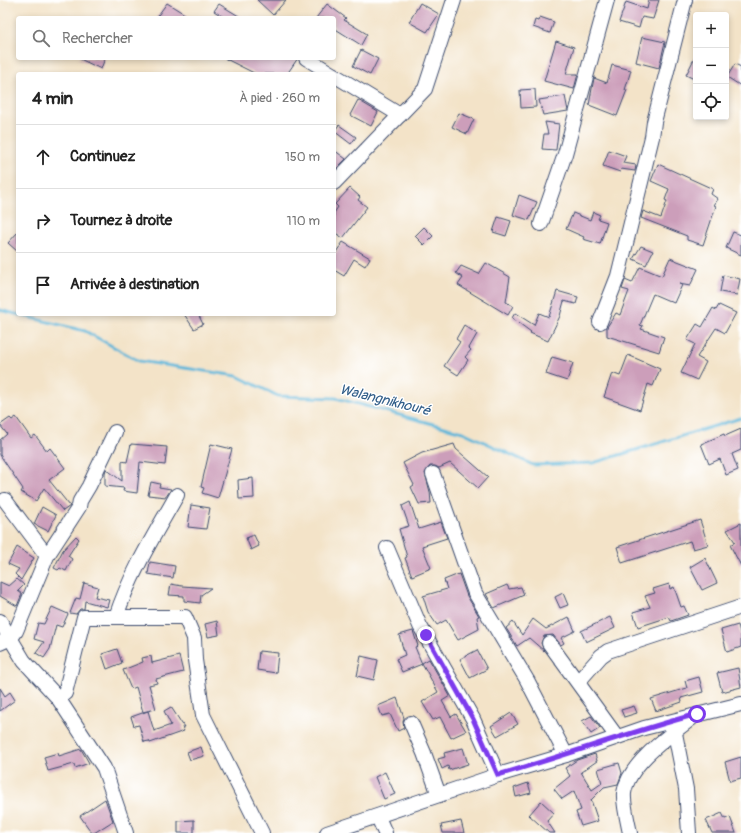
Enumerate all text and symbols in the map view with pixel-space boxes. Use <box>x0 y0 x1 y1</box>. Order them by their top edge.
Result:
map controls <box>693 12 729 120</box>
button: + <box>693 12 729 48</box>
search box <box>16 16 336 60</box>
icon: search <box>30 27 52 49</box>
text: Rechercher <box>62 29 133 48</box>
button: − <box>693 48 729 84</box>
button: locate <box>693 84 729 120</box>
text: 4 min <box>32 88 73 109</box>
text: À pied · 260 m <box>239 90 320 106</box>
icon: ahead <box>32 146 54 168</box>
text: Continuez <box>70 147 135 166</box>
text: 150 m <box>285 149 320 165</box>
icon: right <box>32 210 54 232</box>
text: Tournez à droite <box>70 211 172 230</box>
text: 110 m <box>287 213 320 229</box>
icon: arrive <box>32 274 54 296</box>
text: Arrivée à destination <box>70 275 199 294</box>
water label: Walangnikhouré <box>338 381 434 420</box>
route end <box>417 626 435 644</box>
route start <box>688 705 706 723</box>

